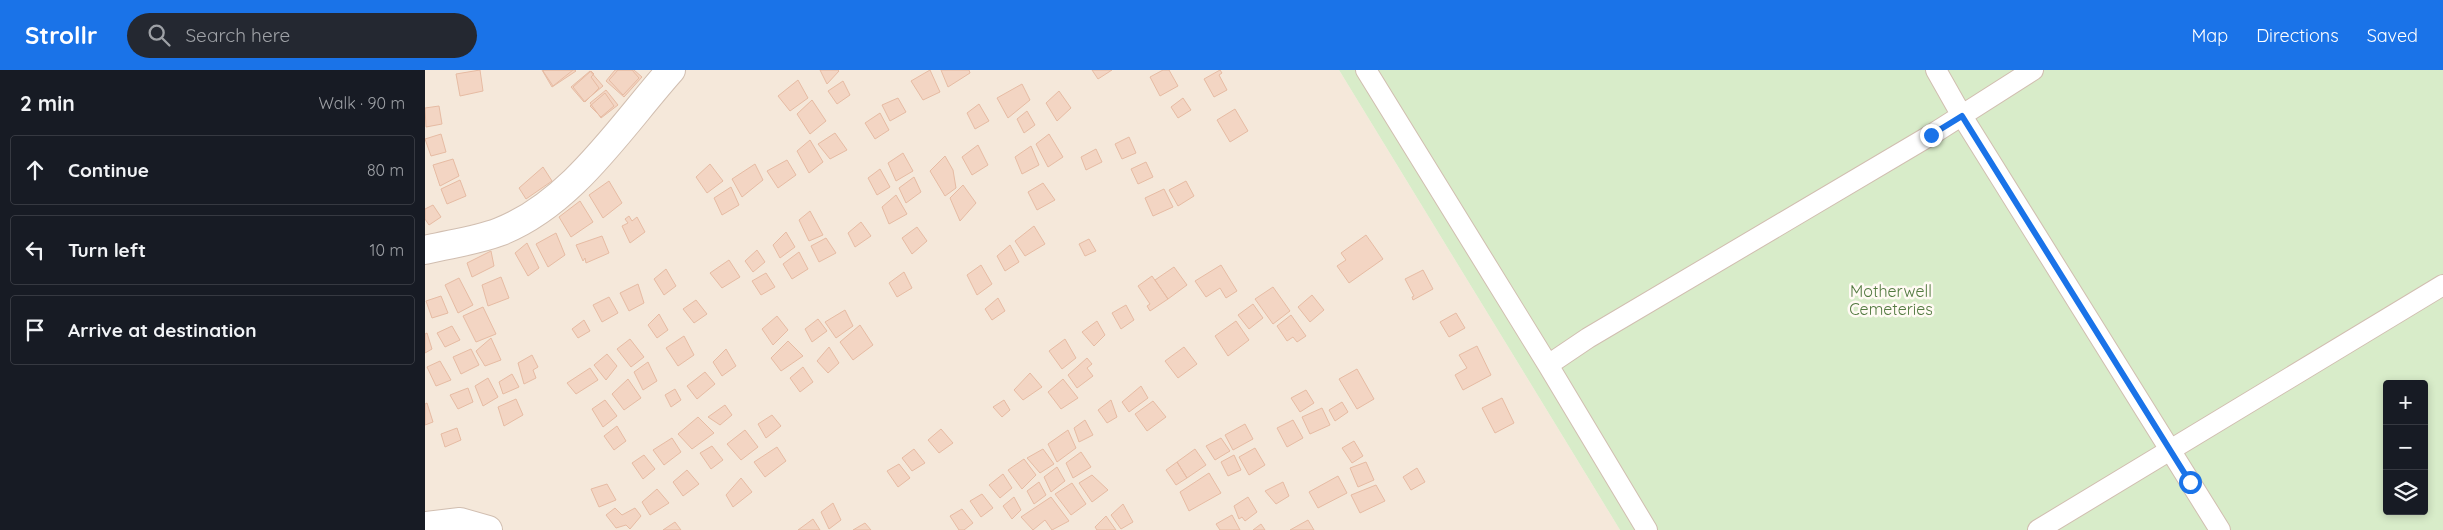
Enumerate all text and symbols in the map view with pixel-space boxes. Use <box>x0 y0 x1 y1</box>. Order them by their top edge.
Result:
search box <box>127 13 477 58</box>
text: Strollr <box>25 20 97 50</box>
icon: search <box>145 21 173 49</box>
text: Search here <box>185 23 290 47</box>
text: Map <box>2191 24 2228 47</box>
text: Directions <box>2256 24 2339 47</box>
text: Saved <box>2367 24 2418 47</box>
text: 2 min <box>20 90 75 116</box>
text: Walk · 90 m <box>318 93 405 113</box>
route end <box>1920 124 1943 147</box>
icon: ahead <box>21 156 49 184</box>
text: Continue <box>68 158 149 182</box>
text: 80 m <box>367 160 404 180</box>
icon: left <box>21 236 49 264</box>
text: Turn left <box>68 238 146 262</box>
text: 10 m <box>370 240 404 260</box>
park label: Motherwell Cemeteries <box>1849 281 1933 319</box>
icon: arrive <box>21 316 49 344</box>
text: Arrive at destination <box>68 318 257 342</box>
map controls <box>2383 380 2428 515</box>
button: + <box>2383 380 2428 425</box>
button: − <box>2383 425 2428 470</box>
button: layers <box>2383 470 2428 515</box>
route start <box>2179 471 2202 494</box>

